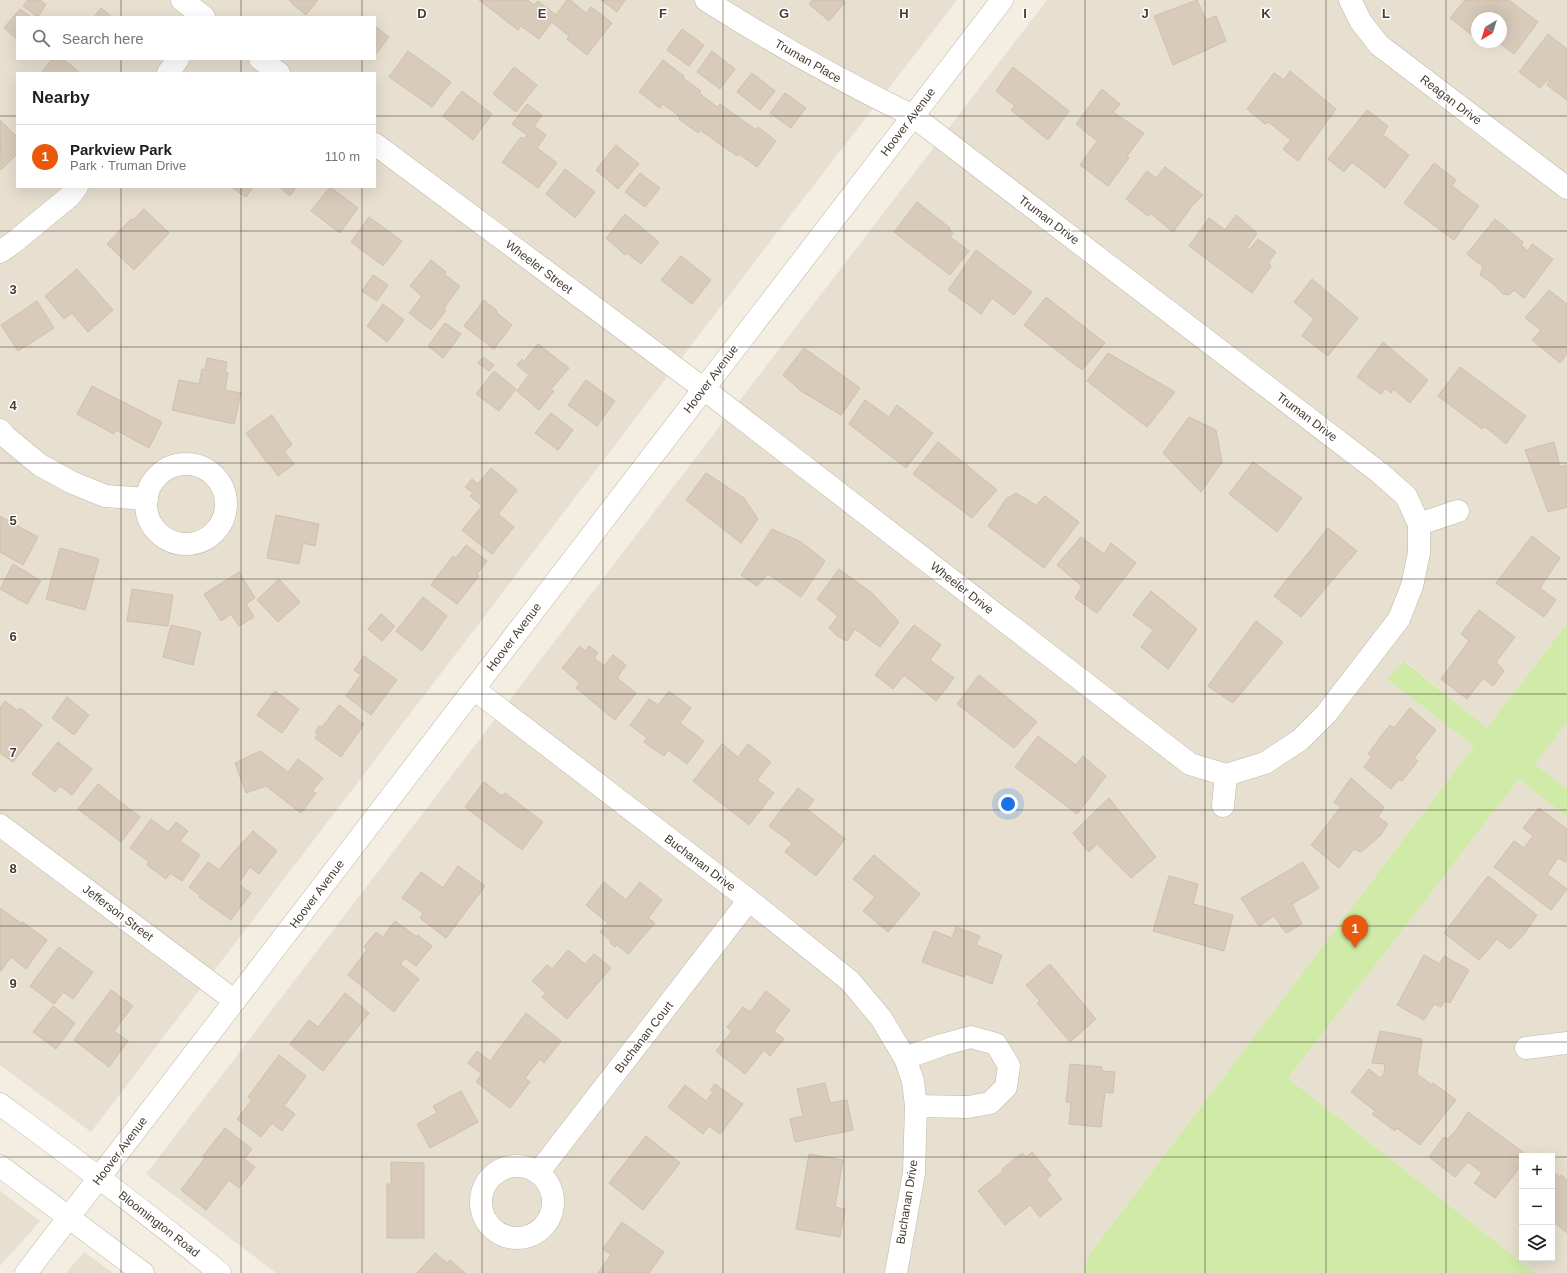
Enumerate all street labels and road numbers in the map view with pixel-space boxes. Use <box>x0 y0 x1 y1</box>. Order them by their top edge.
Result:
street label: Truman Place <box>772 36 844 86</box>
street label: Reagan Drive <box>1417 72 1485 128</box>
street label: Hoover Avenue <box>878 85 938 159</box>
street label: Truman Drive <box>1016 193 1082 248</box>
street label: Wheeler Street <box>503 237 576 297</box>
street label: Hoover Avenue <box>681 342 741 416</box>
street label: Truman Drive <box>1274 390 1340 445</box>
street label: Wheeler Drive <box>928 559 997 617</box>
street label: Hoover Avenue <box>484 600 544 674</box>
street label: Buchanan Drive <box>662 832 739 894</box>
street label: Hoover Avenue <box>287 857 347 931</box>
street label: Jefferson Street <box>80 882 156 944</box>
street label: Buchanan Court <box>612 998 677 1075</box>
street label: Hoover Avenue <box>90 1114 150 1188</box>
street label: Buchanan Drive <box>893 1158 921 1245</box>
street label: Bloomington Road <box>116 1188 202 1260</box>

